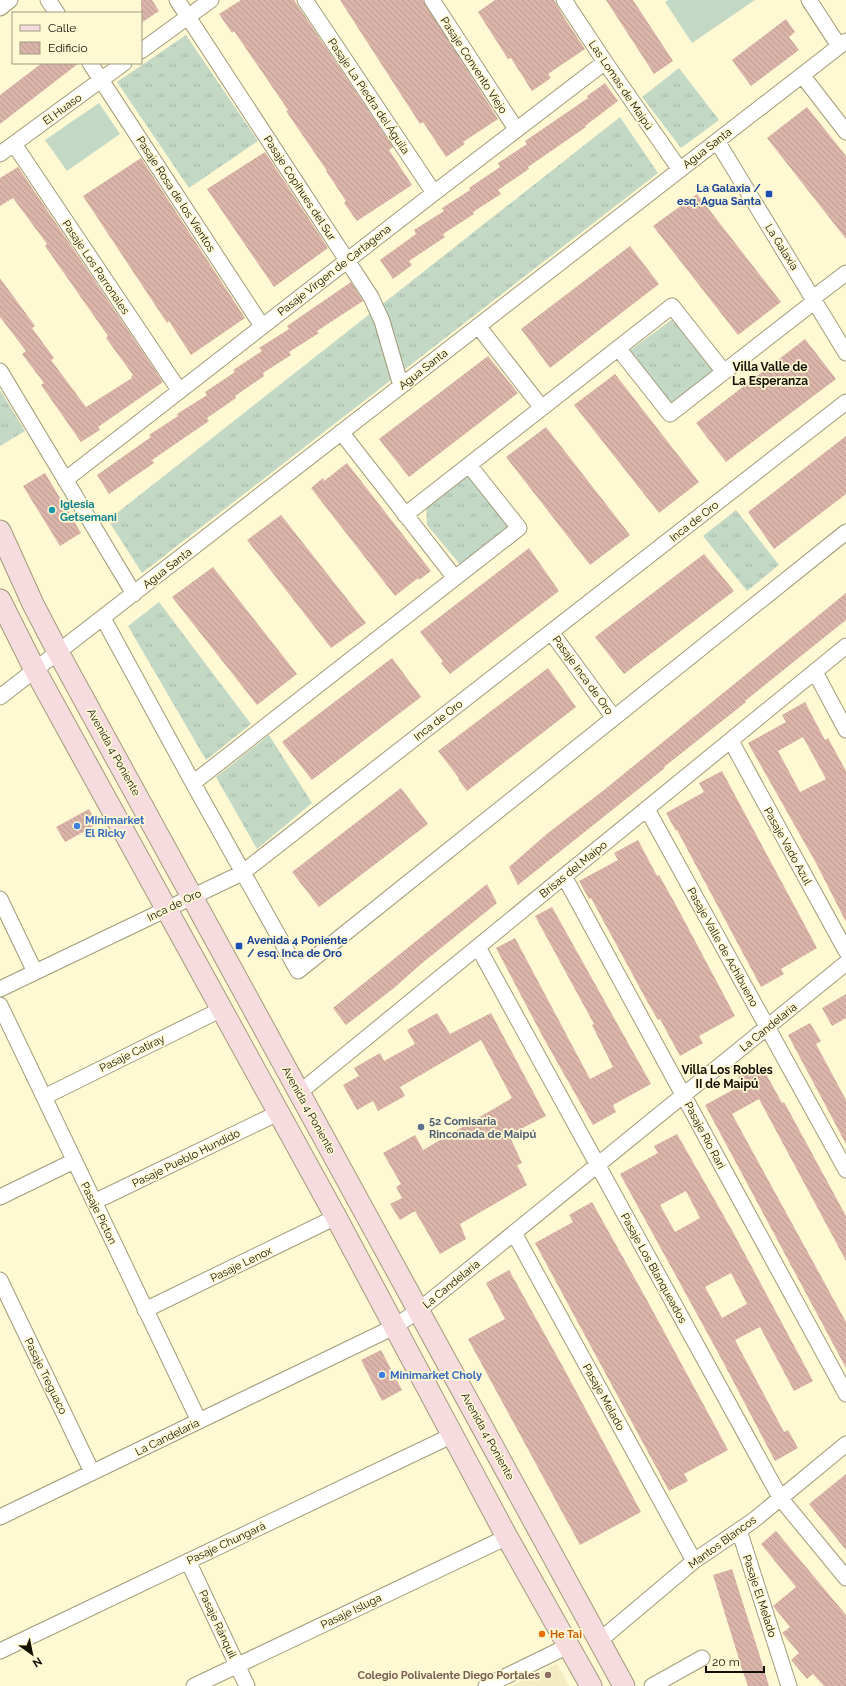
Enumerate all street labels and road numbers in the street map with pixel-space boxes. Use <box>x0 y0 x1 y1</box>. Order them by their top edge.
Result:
street label: Pasaje Convento Viejo <box>437 15 510 116</box>
street label: Pasaje La Piedra del Águila <box>325 35 413 157</box>
street label: Las Lomas de Maipú <box>586 38 655 132</box>
street label: El Huaso <box>40 91 85 128</box>
street label: Agua Santa <box>680 125 734 171</box>
street label: Pasaje Copihues del Sur <box>261 133 338 243</box>
street label: Pasaje Rosa de los Vientos <box>133 134 218 254</box>
street label: Pasaje Los Parronales <box>59 218 132 317</box>
street label: Pasaje Virgen de Cartagena <box>275 222 394 319</box>
street label: La Galaxia <box>762 222 801 273</box>
street label: Agua Santa <box>396 346 450 392</box>
street label: Inca de Oro <box>667 498 722 545</box>
street label: Agua Santa <box>140 545 194 591</box>
street label: Pasaje Inca de Oro <box>550 633 616 718</box>
street label: Inca de Oro <box>411 697 466 744</box>
street label: Avenida 4 Poniente <box>84 706 143 798</box>
street label: Pasaje Vado Azul <box>761 805 814 887</box>
street label: Brisas del Maipo <box>537 838 610 901</box>
street label: Pasaje Valle de Achibueno <box>684 885 761 1009</box>
street label: Inca de Oro <box>145 887 204 924</box>
street label: La Candelaria <box>737 1000 799 1054</box>
street label: Pasaje Catiray <box>97 1032 167 1075</box>
street label: Avenida 4 Poniente <box>279 1064 338 1156</box>
street label: Pasaje Río Rari <box>681 1099 728 1171</box>
street label: Pasaje Pueblo Hundido <box>130 1126 243 1190</box>
street label: Pasaje Picton <box>78 1180 119 1246</box>
street label: Pasaje Los Blanqueados <box>618 1211 689 1326</box>
street label: Pasaje Lenox <box>208 1244 275 1285</box>
street label: La Candelaria <box>420 1257 482 1311</box>
street label: Pasaje Treguaco <box>21 1336 70 1417</box>
street label: Pasaje Melado <box>580 1362 627 1433</box>
street label: Avenida 4 Poniente <box>458 1390 517 1482</box>
street label: La Candelaria <box>133 1416 201 1459</box>
street label: Mantos Blancos <box>686 1513 759 1571</box>
street label: Pasaje Chungará <box>185 1520 268 1567</box>
street label: Pasaje El Melado <box>740 1553 779 1640</box>
street label: Pasaje Ránquil <box>196 1588 239 1661</box>
street label: Pasaje Isluga <box>319 1591 384 1632</box>

